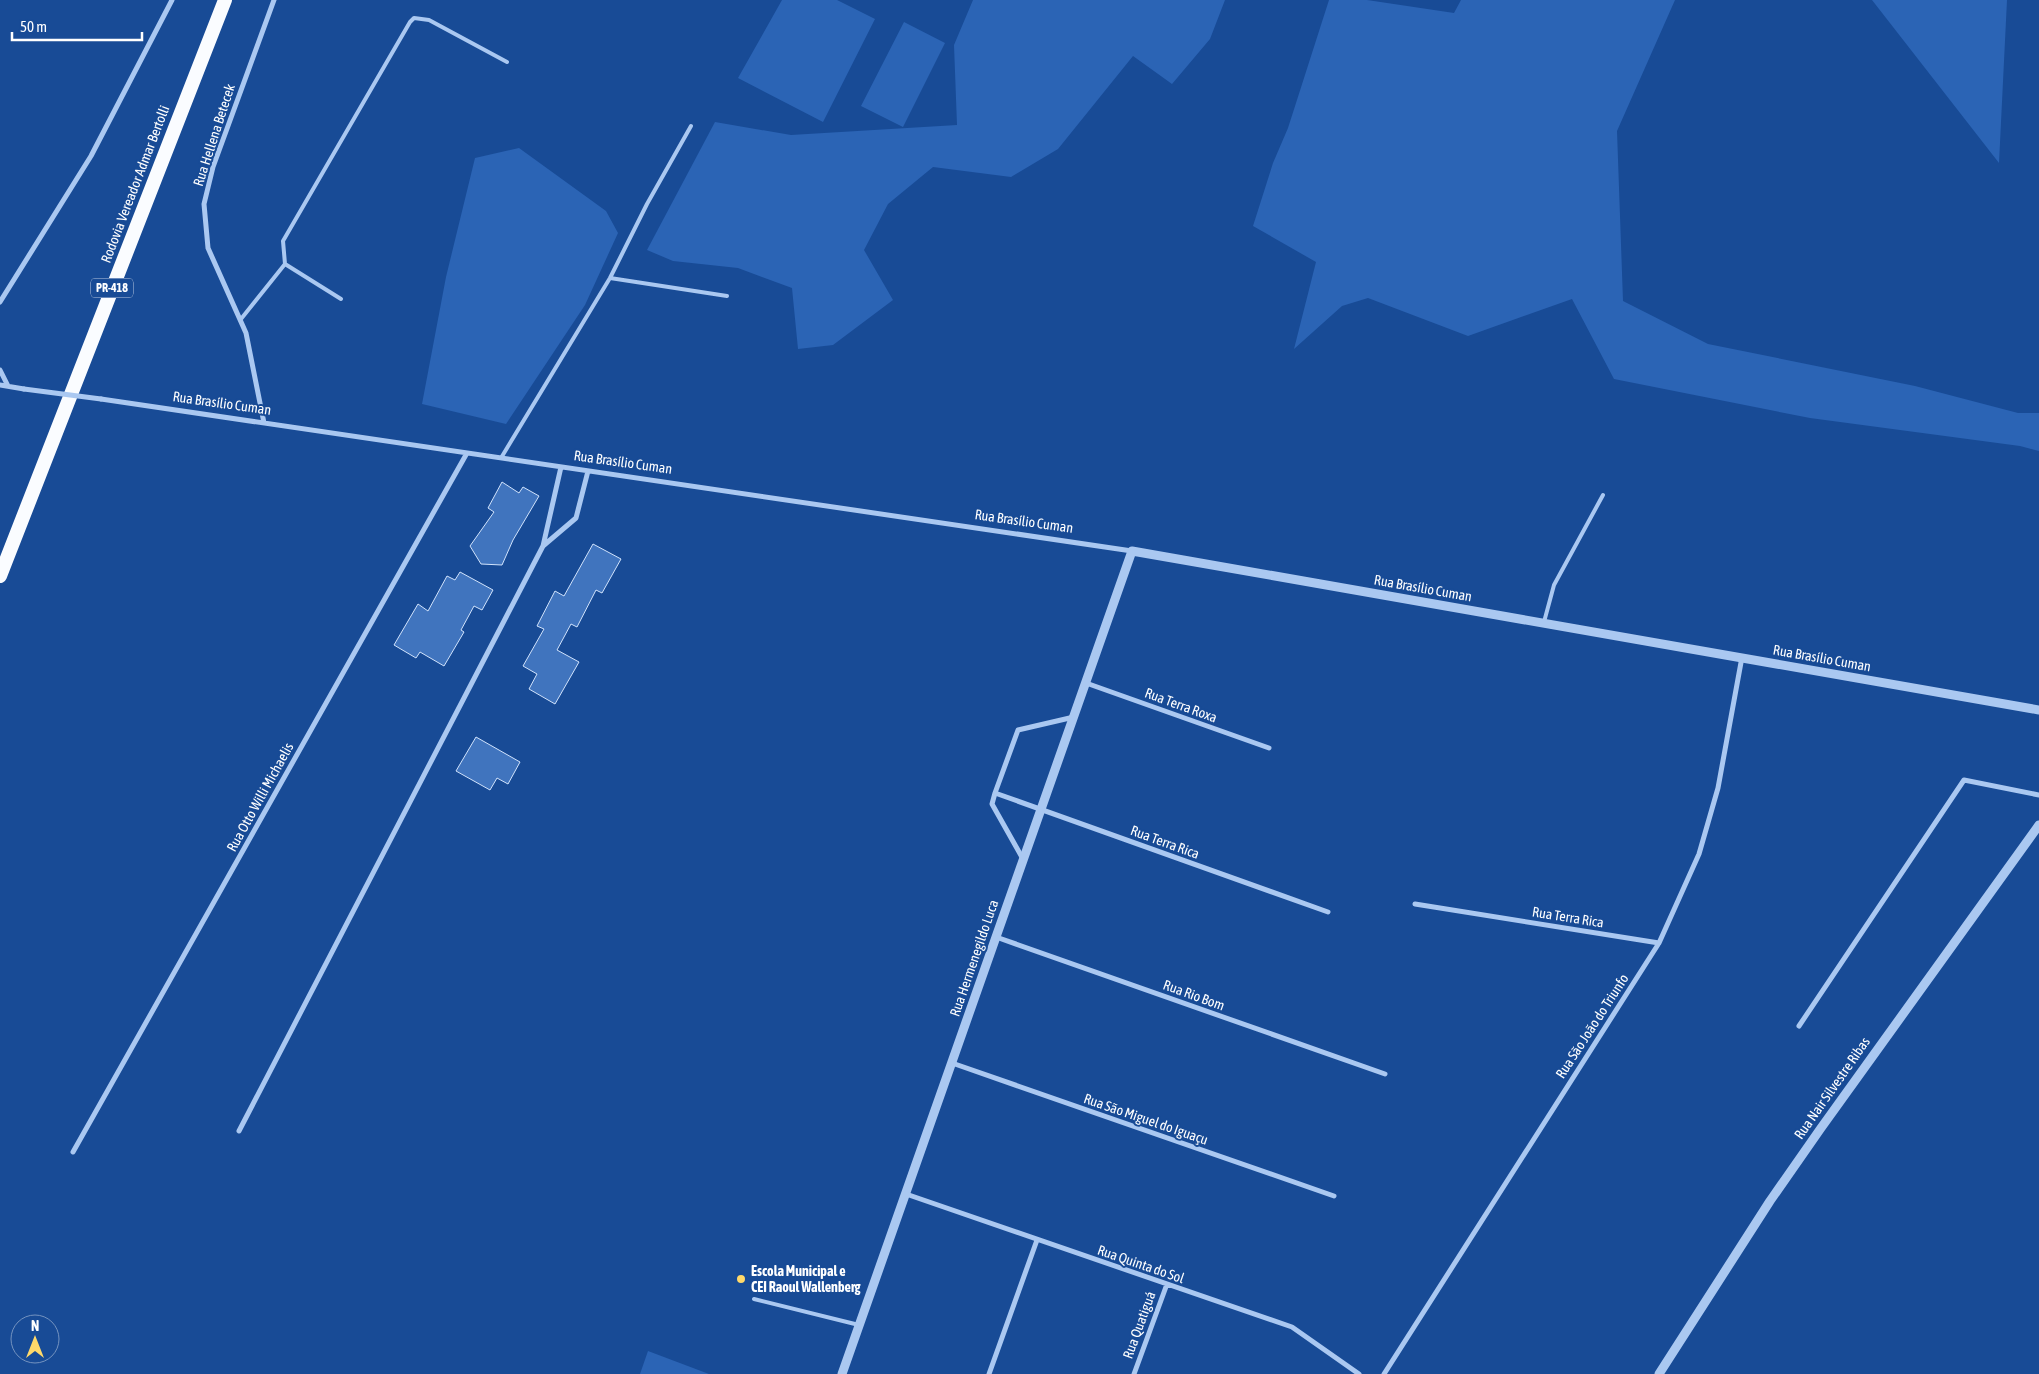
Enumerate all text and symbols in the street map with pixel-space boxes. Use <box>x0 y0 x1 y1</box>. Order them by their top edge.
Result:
scale bar <box>12 10 142 42</box>
text: 50 m <box>20 18 47 35</box>
street label: Rua Hellena Betecek <box>190 82 238 188</box>
street label: Rodovia Vereador Admar Bertolli <box>98 103 172 265</box>
road number: PR-418 <box>91 278 133 298</box>
street label: Rua Brasílio Cuman <box>172 388 272 418</box>
street label: Rua Brasílio Cuman <box>573 447 673 477</box>
street label: Rua Brasílio Cuman <box>974 506 1074 536</box>
street label: Rua Brasílio Cuman <box>1373 572 1473 604</box>
street label: Rua Brasílio Cuman <box>1772 642 1872 674</box>
street label: Rua Terra Roxa <box>1143 685 1219 725</box>
street label: Rua Otto Willi Michaelis <box>223 740 297 854</box>
street label: Rua Terra Rica <box>1128 822 1202 862</box>
street label: Rua Hermenegildo Luca <box>947 898 1001 1018</box>
street label: Rua Terra Rica <box>1531 903 1605 931</box>
street label: Rua São João do Triunfo <box>1552 971 1632 1081</box>
street label: Rua Rio Bom <box>1161 977 1227 1013</box>
street label: Rua Nair Silvestre Ribas <box>1791 1034 1873 1142</box>
street label: Rua São Miguel do Iguaçu <box>1082 1090 1210 1148</box>
street label: Rua Quinta do Sol <box>1095 1242 1187 1286</box>
place label: Escola Municipal e CEI Raoul Wallenberg <box>751 1263 862 1295</box>
marker: Escola Municipal e CEI Raoul Wallenberg <box>735 1273 747 1285</box>
street label: Rua Quatiguá <box>1119 1289 1159 1361</box>
north arrow <box>10 1314 60 1364</box>
text: N <box>31 1318 39 1334</box>

